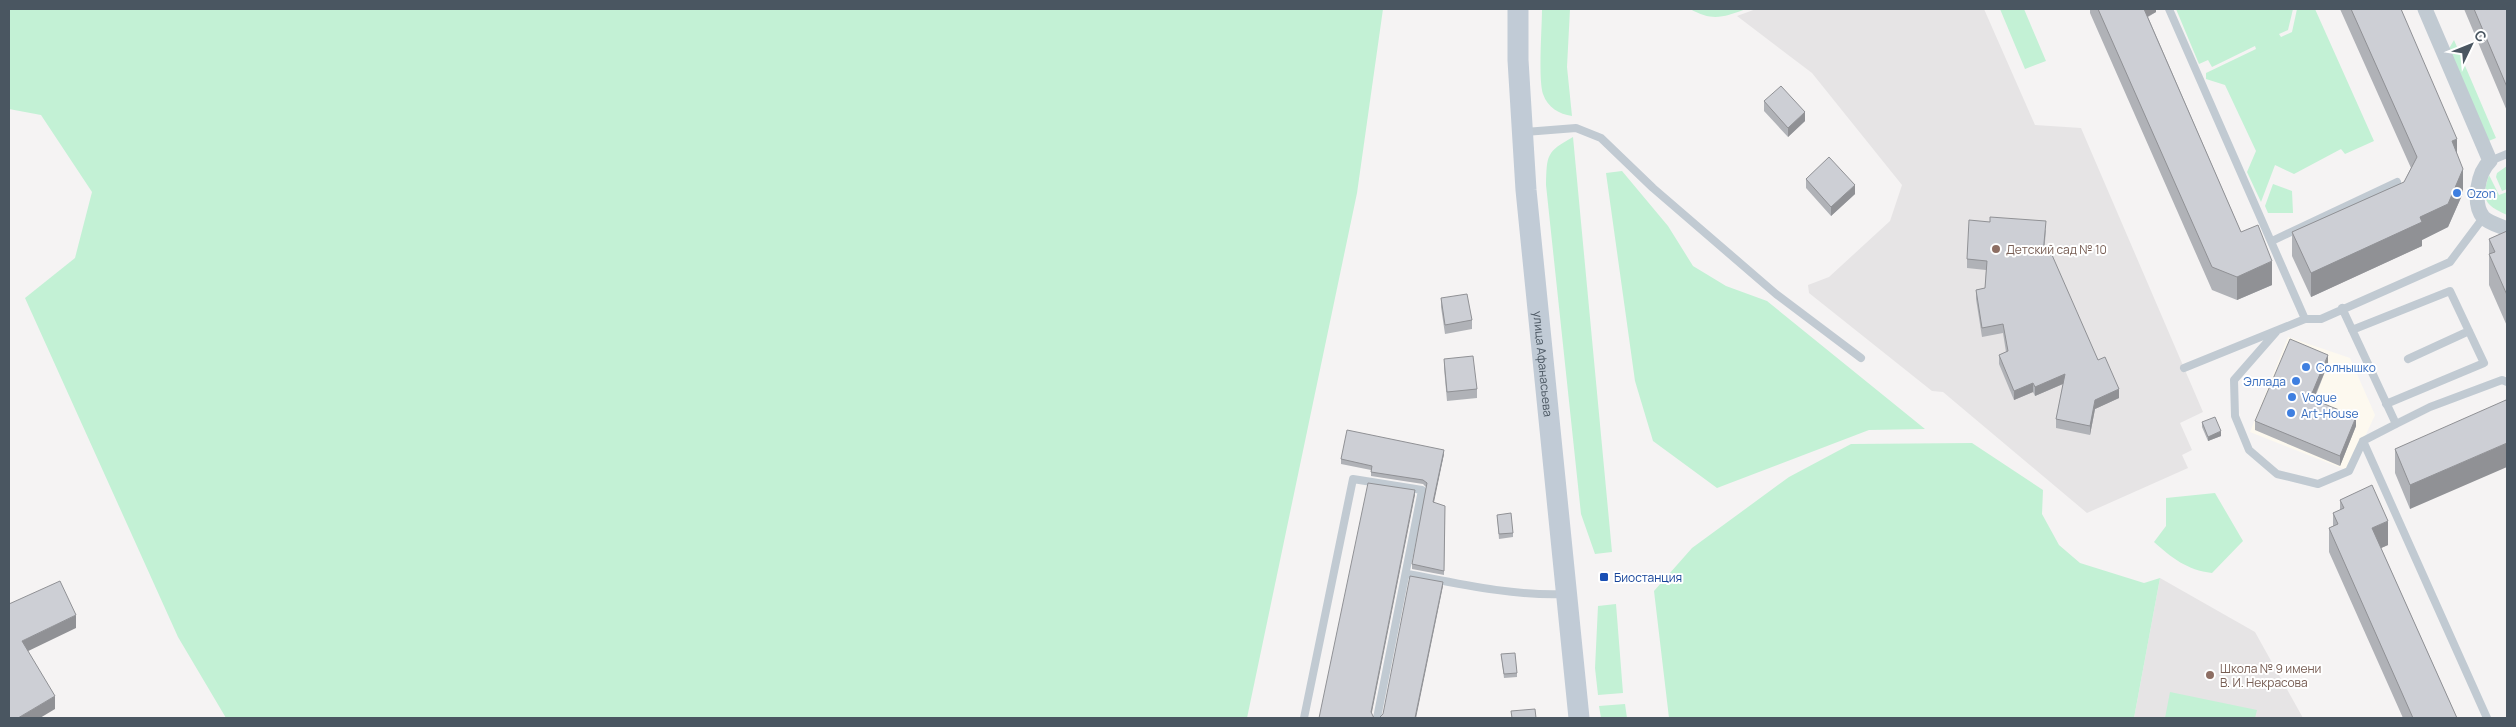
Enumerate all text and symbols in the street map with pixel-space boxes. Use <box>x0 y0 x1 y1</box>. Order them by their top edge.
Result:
north arrow <box>2446 20 2496 70</box>
text: С <box>2470 26 2491 46</box>
place label: Ozon <box>2467 185 2496 202</box>
marker: Ozon <box>2451 187 2463 199</box>
place label: Детский сад № 10 <box>2006 241 2107 258</box>
marker: Детский сад № 10 <box>1990 243 2002 255</box>
street label: улица Афанасьева <box>1530 310 1557 418</box>
place label: Солнышко <box>2316 359 2376 376</box>
marker: Солнышко <box>2300 361 2312 373</box>
place label: Эллада <box>2243 373 2286 390</box>
marker: Эллада <box>2290 375 2302 387</box>
place label: Vogue <box>2302 389 2337 406</box>
marker: Vogue <box>2286 391 2298 403</box>
place label: Art-House <box>2301 405 2359 422</box>
marker: Art-House <box>2285 407 2297 419</box>
place label: Биостанция <box>1614 569 1682 586</box>
marker: Биостанция <box>1598 571 1610 583</box>
place label: Школа № 9 имени В. И. Некрасова <box>2220 660 2321 691</box>
marker: Школа № 9 имени В. И. Некрасова <box>2204 669 2216 681</box>

